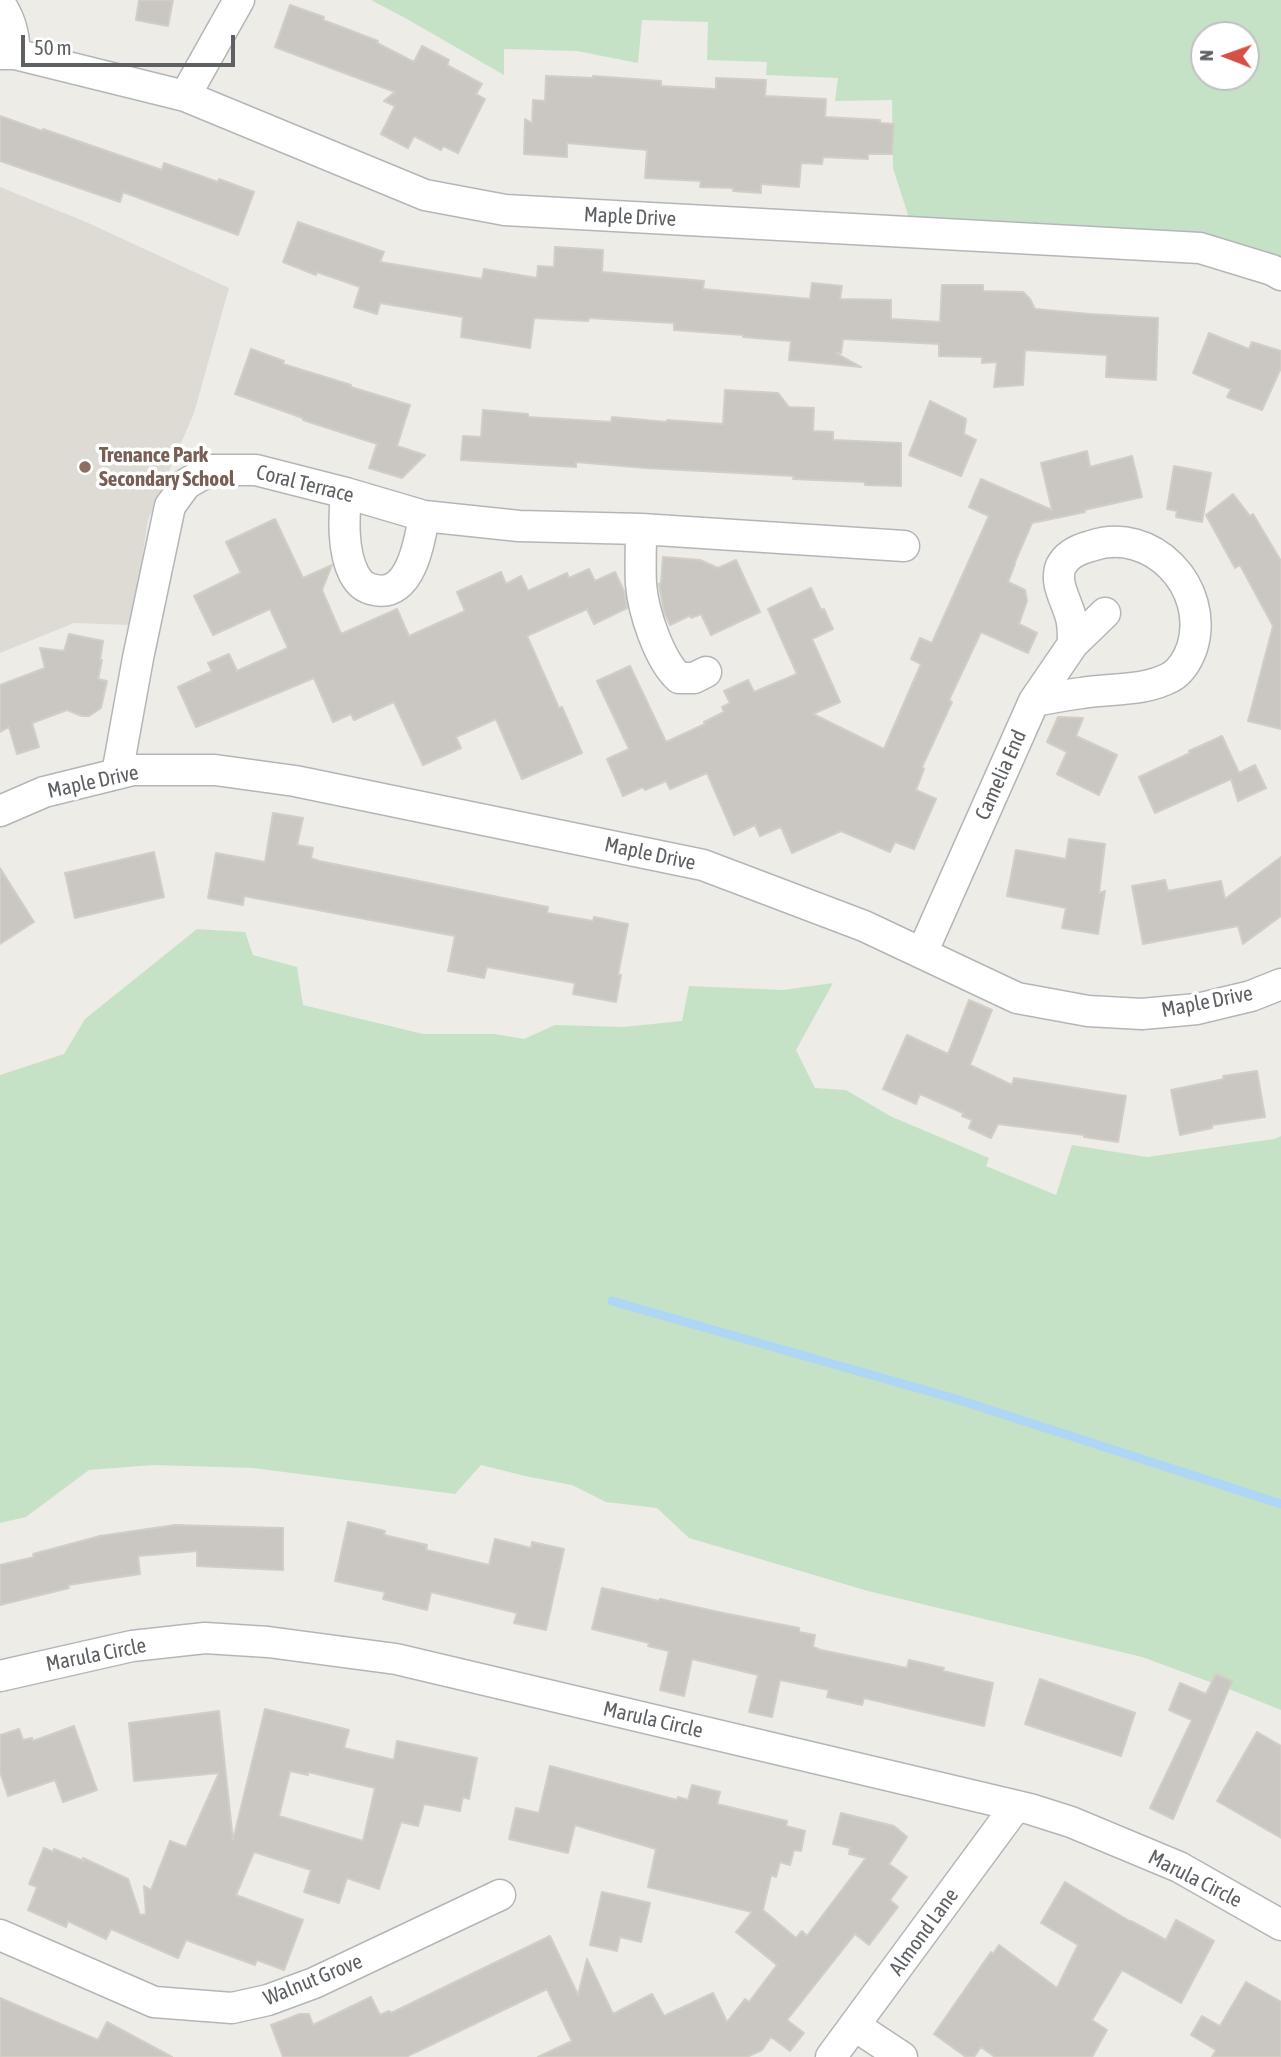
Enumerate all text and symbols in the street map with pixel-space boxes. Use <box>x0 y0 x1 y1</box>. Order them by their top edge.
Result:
scale bar <box>24 21 238 65</box>
north arrow <box>1190 21 1260 91</box>
text: 50 m <box>34 35 72 59</box>
text: N <box>1195 50 1217 61</box>
street label: Maple Drive <box>583 202 677 232</box>
place label: Trenance Park Secondary School <box>99 442 235 492</box>
marker: Trenance Park Secondary School <box>77 459 93 475</box>
street label: Coral Terrace <box>254 460 356 508</box>
street label: Camelia End <box>970 726 1032 824</box>
street label: Maple Drive <box>45 760 141 804</box>
street label: Maple Drive <box>602 832 698 876</box>
street label: Maple Drive <box>1159 981 1255 1023</box>
street label: Marula Circle <box>44 1633 148 1677</box>
street label: Marula Circle <box>601 1696 705 1744</box>
street label: Marula Circle <box>1144 1845 1246 1913</box>
street label: Almond Lane <box>884 1884 964 1980</box>
street label: Walnut Grove <box>260 1949 366 2011</box>

